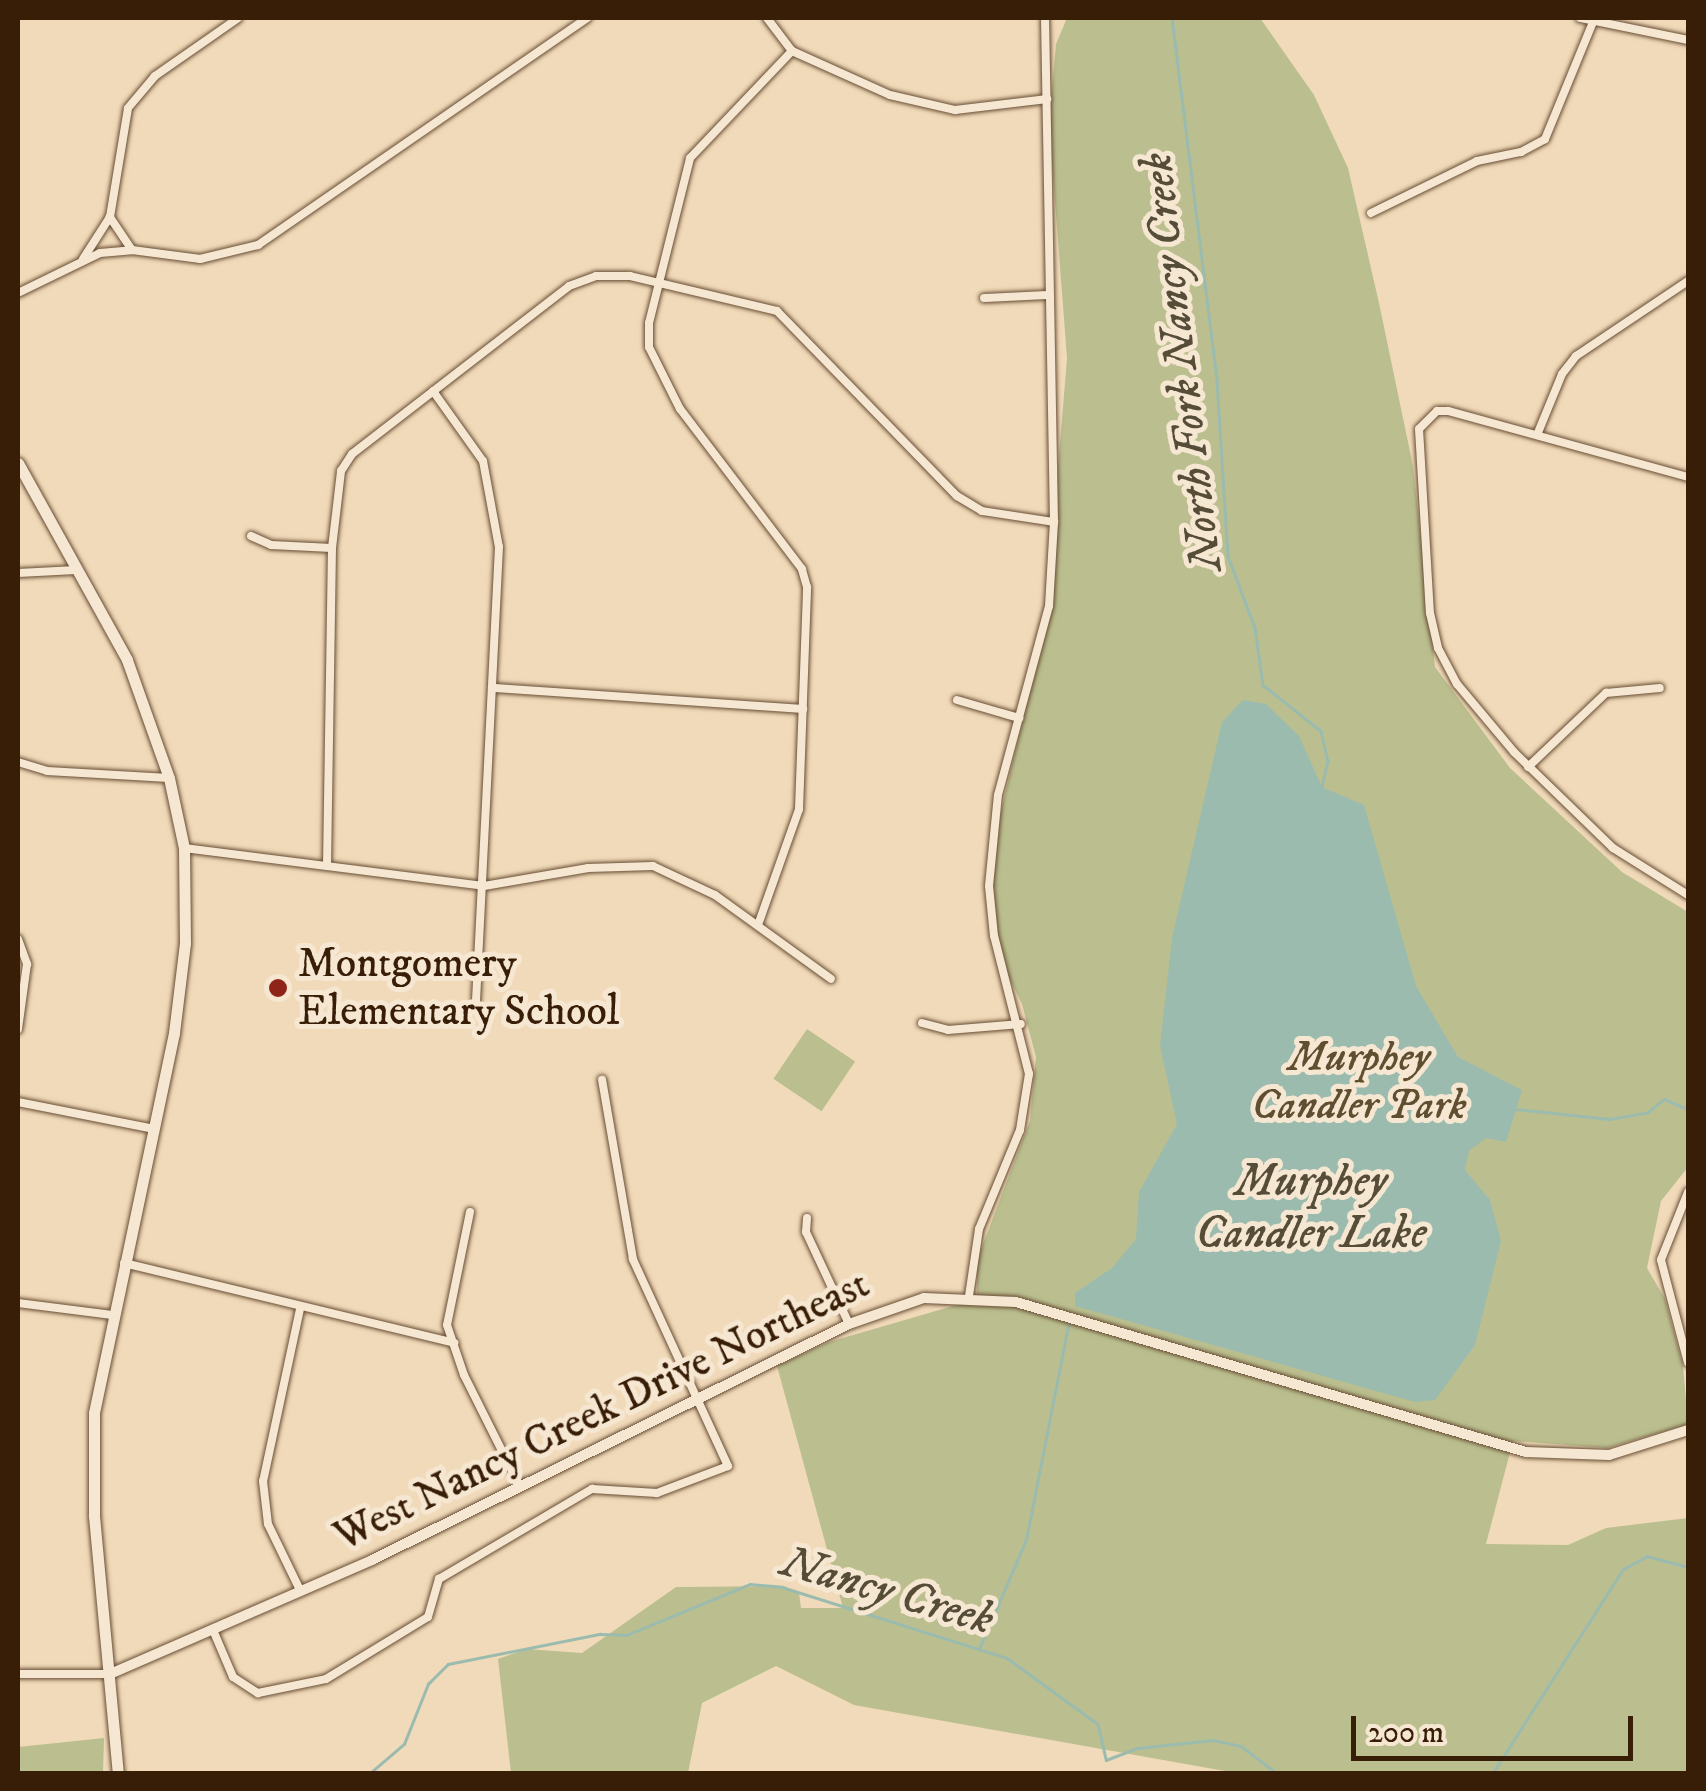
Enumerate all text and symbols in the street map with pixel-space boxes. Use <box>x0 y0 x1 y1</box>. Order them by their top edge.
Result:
water label: North Fork Nancy Creek <box>1131 150 1235 574</box>
place label: Montgomery Elementary School <box>298 939 619 1038</box>
marker: Montgomery Elementary School <box>267 977 289 999</box>
park label: Murphey Candler Park <box>1251 1033 1467 1132</box>
water label: Murphey Candler Lake <box>1196 1156 1426 1262</box>
street label: West Nancy Creek Drive Northeast <box>326 1259 878 1563</box>
water label: Nancy Creek <box>775 1536 999 1648</box>
scale bar <box>1356 1696 1638 1758</box>
text: 200 m <box>1368 1715 1444 1752</box>

